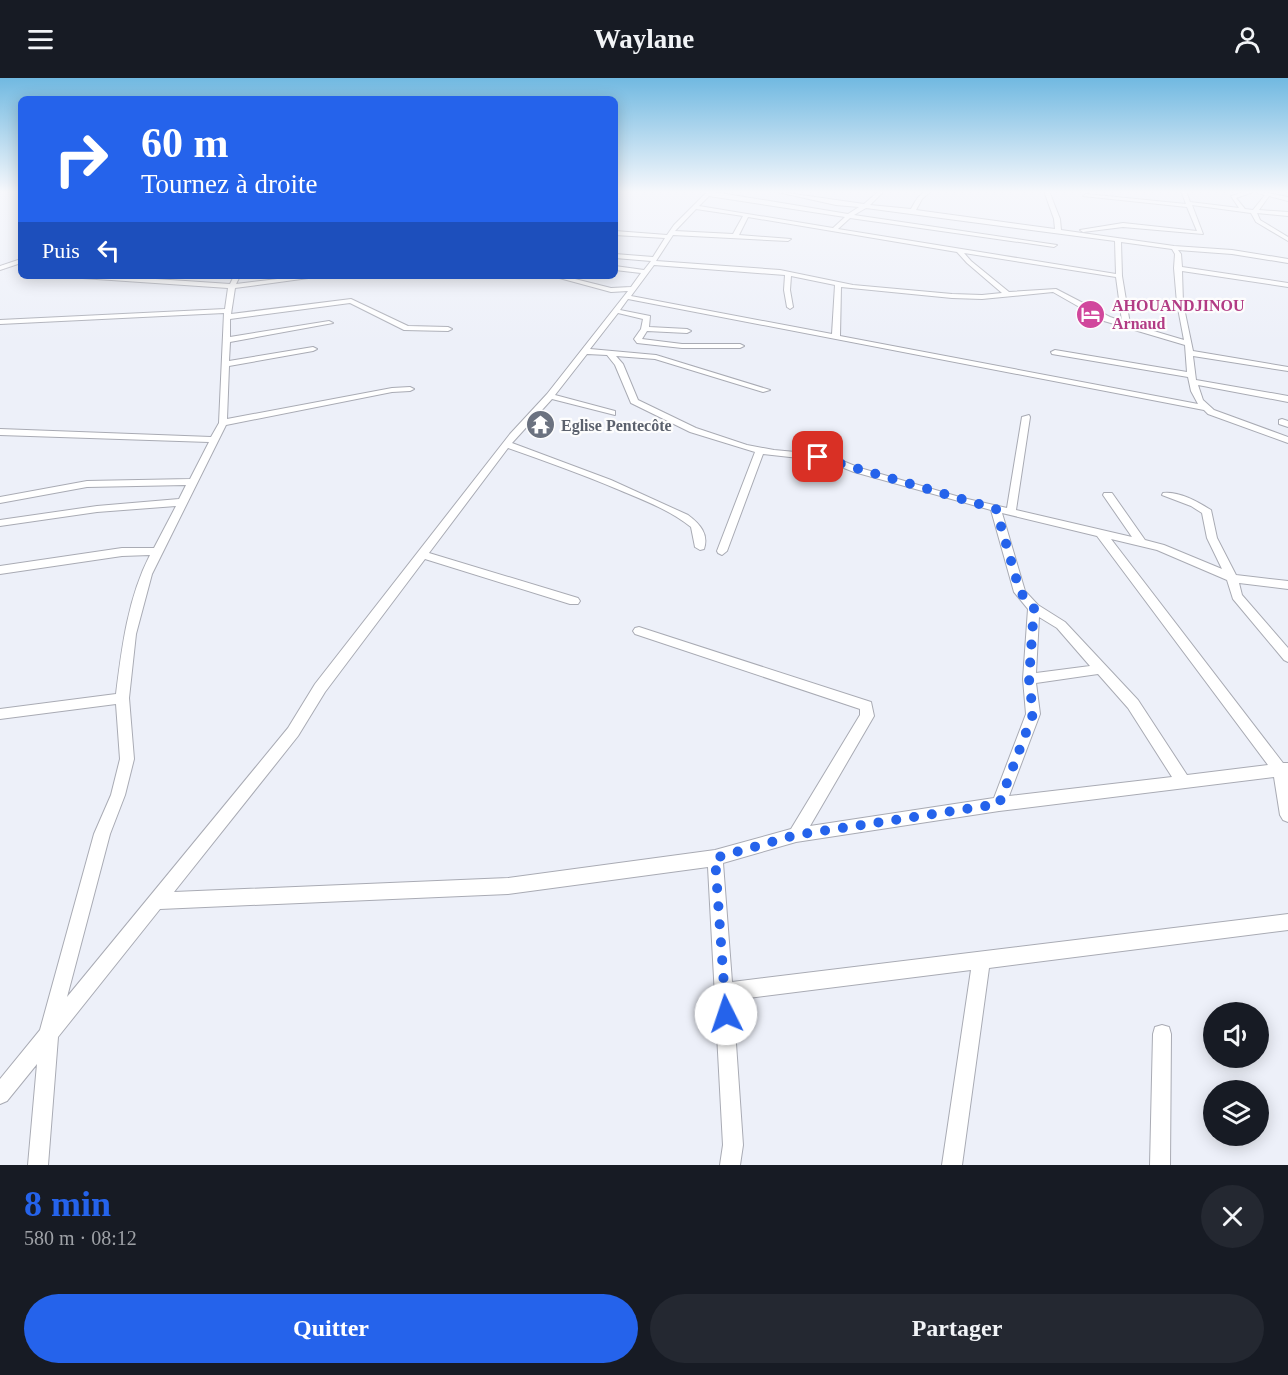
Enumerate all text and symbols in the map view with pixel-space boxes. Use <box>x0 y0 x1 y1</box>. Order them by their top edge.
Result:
icon: menu <box>24 23 57 56</box>
icon: person <box>1231 23 1264 56</box>
text: Waylane <box>594 24 694 54</box>
icon: right <box>42 120 120 198</box>
text: 60 m <box>141 120 229 166</box>
text: Tournez à droite <box>141 169 318 199</box>
icon: left <box>92 234 125 267</box>
text: Puis <box>42 238 80 263</box>
place label: AHOUANDJINOU Arnaud <box>1112 297 1245 332</box>
hotel icon: AHOUANDJINOU Arnaud <box>1075 298 1107 330</box>
temple icon: Eglise Pentecôte <box>524 409 556 441</box>
place label: Eglise Pentecôte <box>561 417 672 435</box>
pin <box>792 431 843 482</box>
icon: arrive <box>801 440 834 473</box>
position arrow <box>694 982 758 1046</box>
map controls <box>1203 1002 1269 1146</box>
button: sound <box>1203 1002 1269 1068</box>
button: layers <box>1203 1080 1269 1146</box>
text: 8 min <box>24 1184 111 1224</box>
button: close <box>1201 1185 1264 1248</box>
text: 580 m · 08:12 <box>24 1227 137 1249</box>
button: Quitter <box>24 1294 638 1363</box>
button: Partager <box>650 1294 1264 1363</box>

